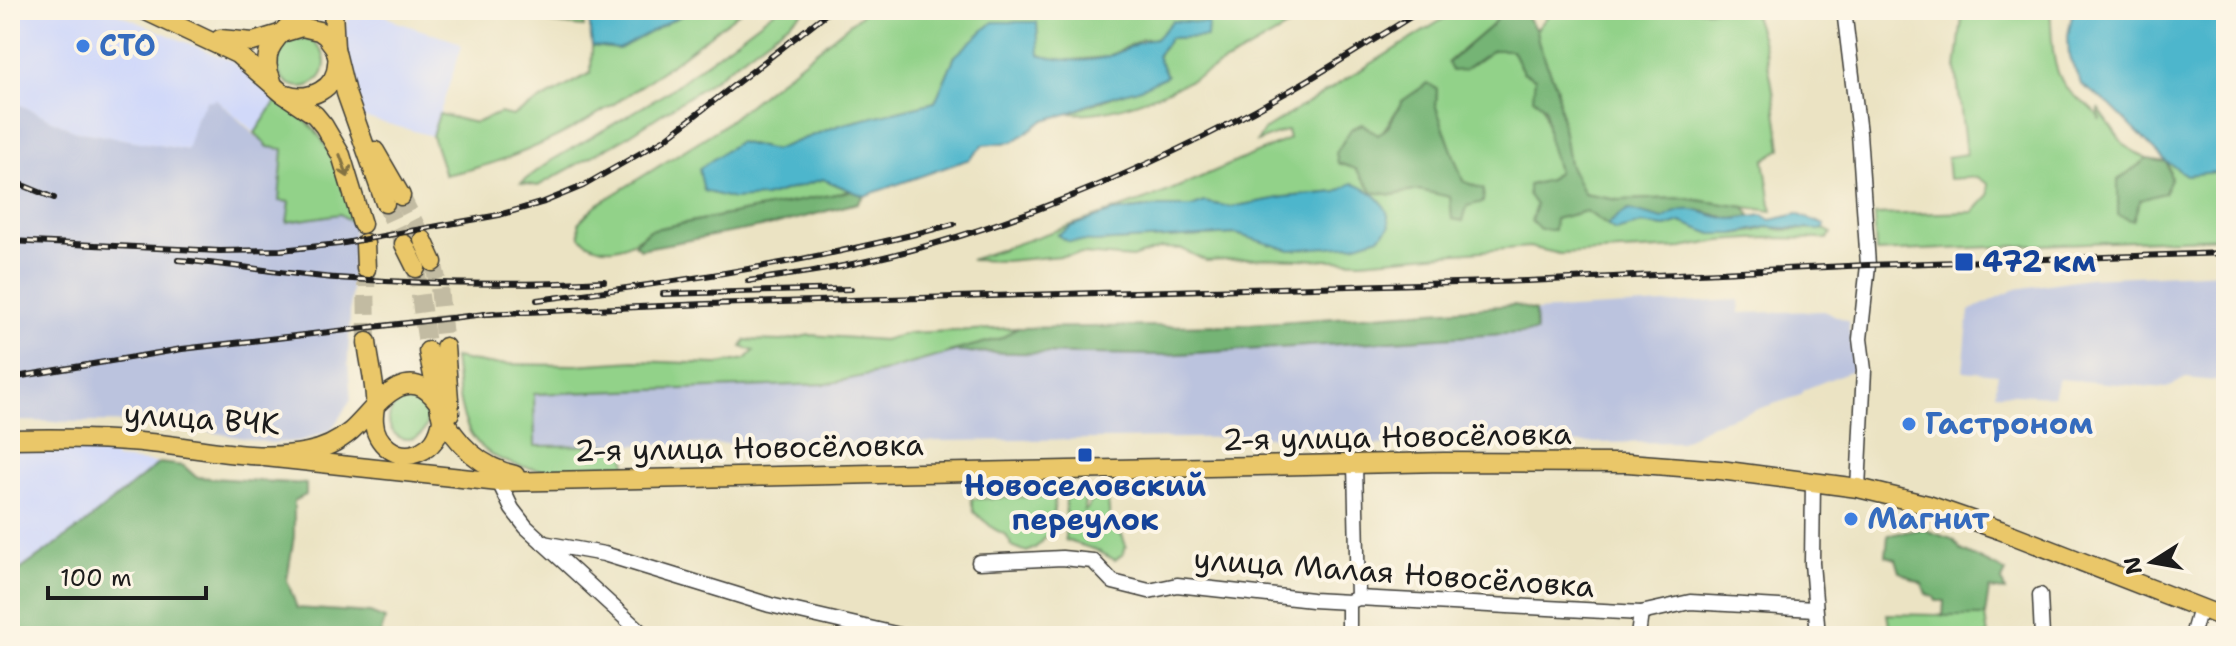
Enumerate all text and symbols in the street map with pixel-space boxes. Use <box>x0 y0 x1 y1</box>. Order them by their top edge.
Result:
place label: СТО <box>99 25 156 66</box>
marker: СТО <box>74 37 92 55</box>
one-way arrow <box>338 154 353 179</box>
place label: 472 км <box>1982 241 2096 282</box>
marker: 472 км <box>1953 251 1975 273</box>
street label: улица ВЧК <box>123 393 281 444</box>
place label: Гастроном <box>1925 403 2093 444</box>
street label: 2-я улица Новосёловка <box>1222 413 1572 460</box>
marker: Гастроном <box>1900 415 1918 433</box>
street label: 2-я улица Новосёловка <box>574 424 924 471</box>
marker: Новоселовский переулок <box>1076 446 1094 464</box>
place label: Новоселовский переулок <box>964 465 1206 540</box>
place label: Магнит <box>1867 498 1990 539</box>
marker: Магнит <box>1842 510 1860 528</box>
north arrow <box>2112 522 2192 602</box>
street label: улица Малая Новосёловка <box>1192 538 1596 607</box>
scale bar <box>48 550 206 600</box>
text: N <box>2117 554 2149 577</box>
text: 100 m <box>60 562 132 594</box>

